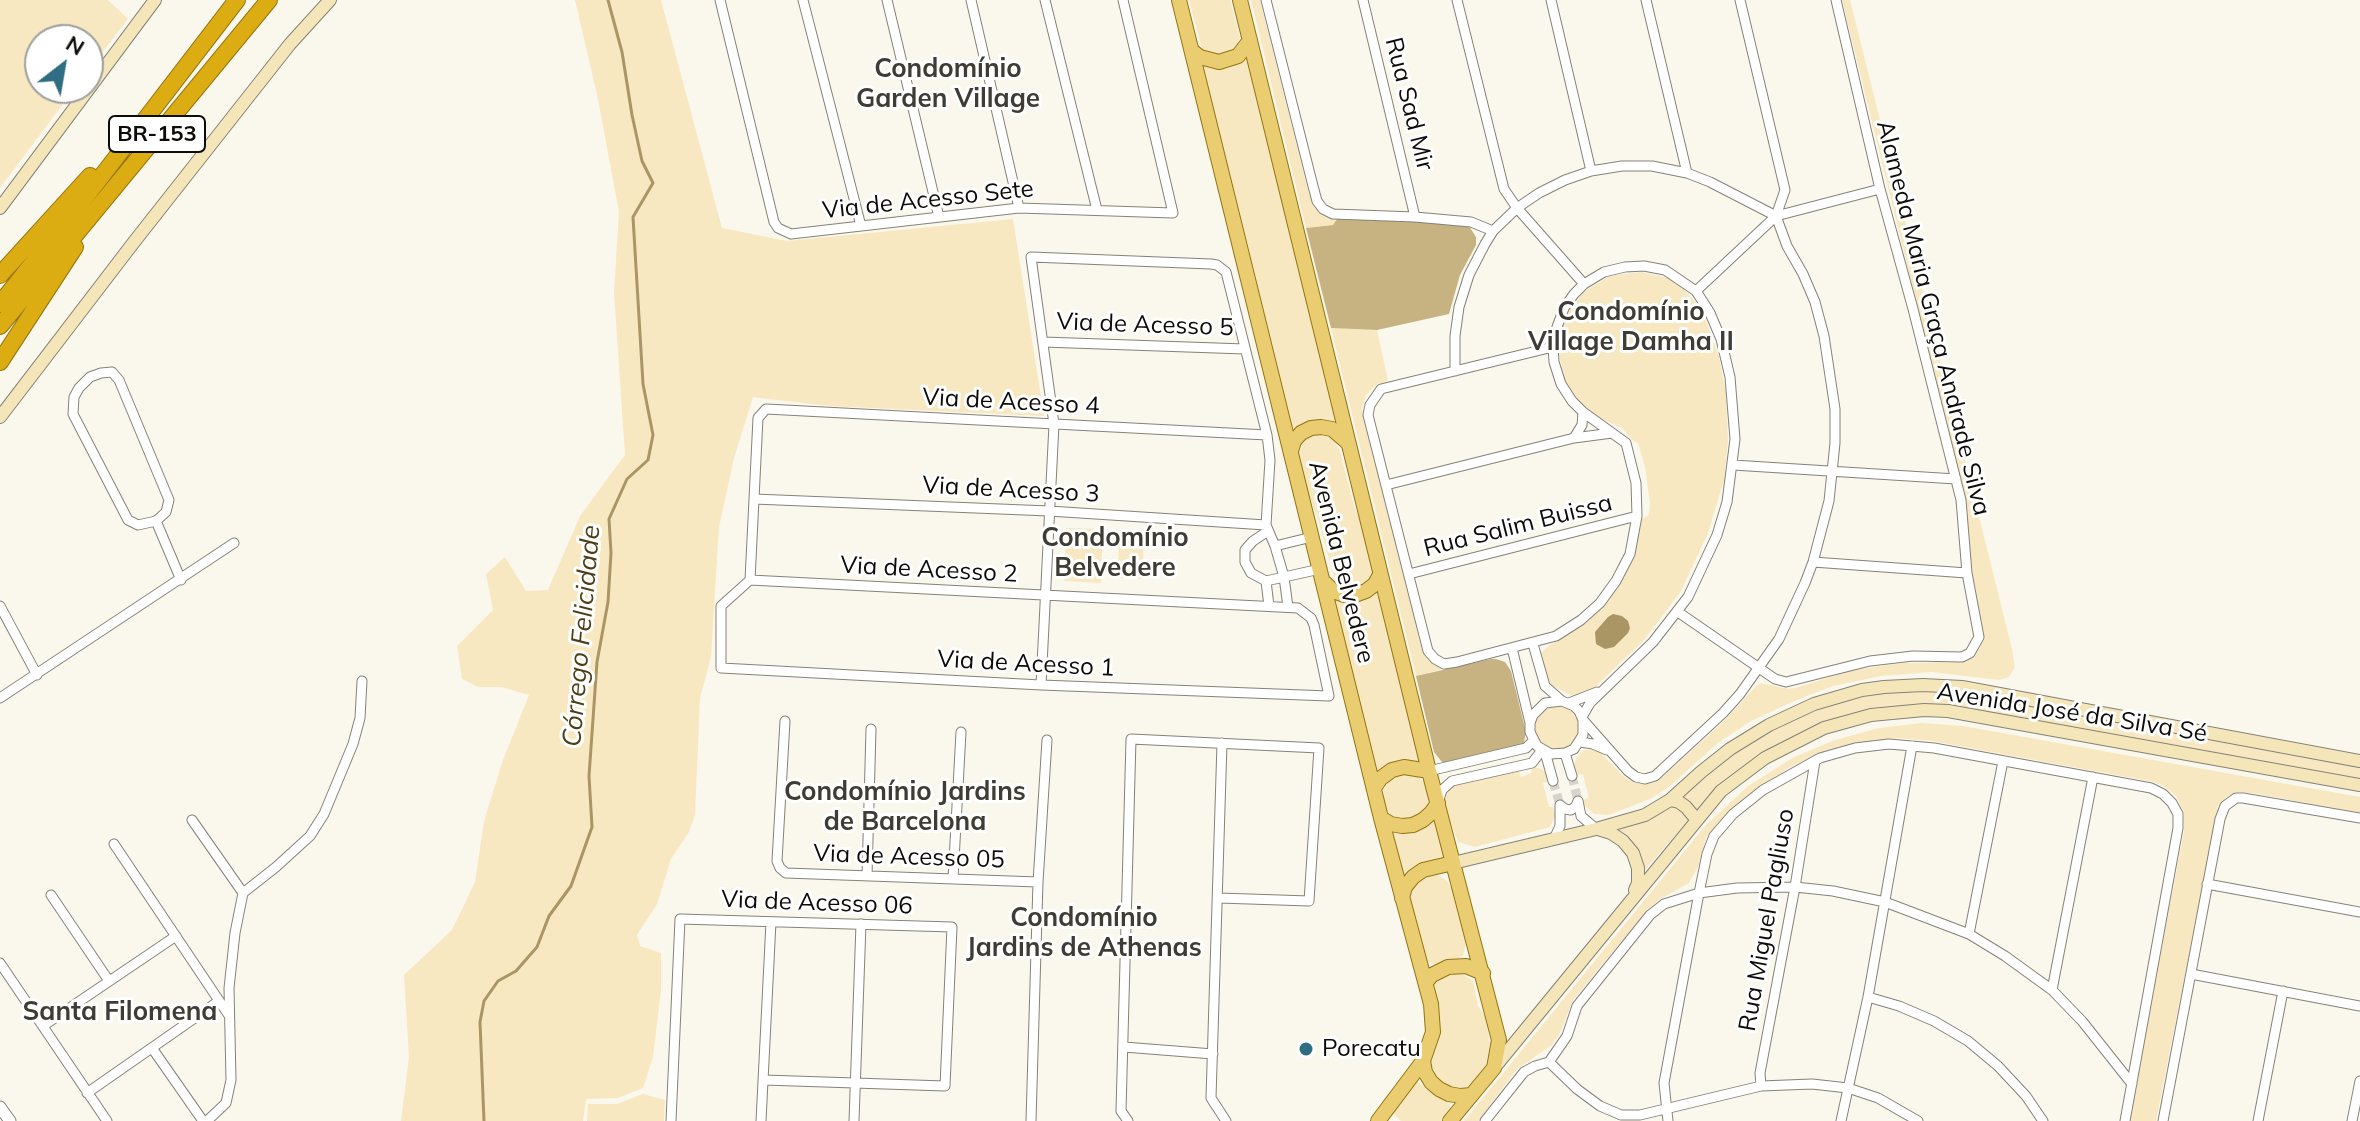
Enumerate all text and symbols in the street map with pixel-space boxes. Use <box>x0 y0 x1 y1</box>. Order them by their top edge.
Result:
north arrow <box>24 24 104 104</box>
text: N <box>61 29 90 61</box>
street label: Rua Sad Mir <box>1379 34 1439 174</box>
district label: Condomínio Garden Village <box>856 53 1040 114</box>
road number: BR-153 <box>109 116 205 152</box>
street label: Alameda Maria Graça Andrade Silva <box>1870 117 1996 519</box>
street label: Via de Acesso Sete <box>821 175 1035 225</box>
district label: Condomínio Village Damha II <box>1528 296 1734 358</box>
street label: Via de Acesso 5 <box>1056 308 1234 342</box>
street label: Via de Acesso 4 <box>922 383 1100 421</box>
street label: Avenida Belvedere <box>1302 458 1380 666</box>
street label: Via de Acesso 3 <box>922 471 1100 509</box>
street label: Rua Salim Buissa <box>1421 489 1615 563</box>
district label: Condomínio Belvedere <box>1041 522 1189 584</box>
water label: Córrego Felicidade <box>557 524 607 748</box>
street label: Via de Acesso 2 <box>840 551 1018 589</box>
street label: Via de Acesso 1 <box>937 645 1115 683</box>
street label: Avenida José da Silva Sé <box>1935 677 2209 749</box>
district label: Condomínio Jardins de Barcelona <box>784 776 1026 838</box>
street label: Rua Miguel Pagliuso <box>1733 806 1801 1034</box>
street label: Via de Acesso 05 <box>813 839 1005 875</box>
street label: Via de Acesso 06 <box>721 885 913 921</box>
district label: Condomínio Jardins de Athenas <box>966 902 1202 964</box>
district label: Santa Filomena <box>23 996 217 1028</box>
place label: Porecatu <box>1322 1035 1421 1063</box>
marker: Porecatu <box>1297 1040 1315 1058</box>

